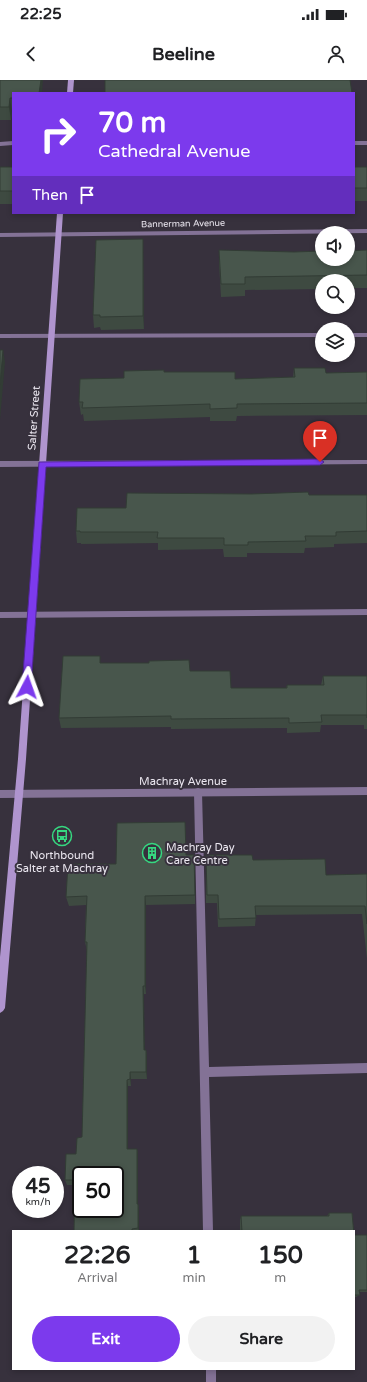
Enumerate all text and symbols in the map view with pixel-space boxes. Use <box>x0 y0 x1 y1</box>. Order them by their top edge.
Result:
text: 22:25 <box>20 5 62 23</box>
icon: back <box>20 43 42 65</box>
text: Beeline <box>152 43 215 65</box>
icon: person <box>325 43 347 65</box>
text: 70 m <box>98 106 166 140</box>
icon: right <box>32 108 84 160</box>
text: Cathedral Avenue <box>98 140 250 162</box>
icon: arrive <box>76 184 98 206</box>
text: Then <box>32 186 68 204</box>
street label: Bannerman Avenue <box>141 218 225 230</box>
map controls <box>315 226 355 362</box>
button: sound <box>315 226 355 266</box>
button: search <box>315 274 355 314</box>
button: layers <box>315 322 355 362</box>
street label: Salter Street <box>25 385 43 451</box>
pin <box>303 421 337 462</box>
icon: arrive <box>309 427 331 449</box>
position arrow <box>6 666 48 708</box>
street label: Machray Avenue <box>139 775 227 788</box>
bus stop icon: Northbound Salter at Machray <box>51 825 73 847</box>
place label: Machray Day Care Centre <box>166 841 235 867</box>
building icon: Machray Day Care Centre <box>141 842 163 864</box>
place label: Northbound Salter at Machray <box>16 849 108 875</box>
speed limit sign: 50 <box>72 1166 124 1218</box>
text: 45 <box>25 1175 51 1199</box>
text: km/h <box>25 1196 51 1208</box>
text: 22:26 <box>64 1241 131 1270</box>
text: 1 <box>187 1241 202 1270</box>
text: 150 <box>258 1241 303 1270</box>
text: Arrival <box>77 1270 117 1286</box>
text: min <box>183 1270 206 1286</box>
text: m <box>274 1270 286 1286</box>
button: Exit <box>32 1316 180 1362</box>
button: Share <box>188 1316 335 1362</box>

